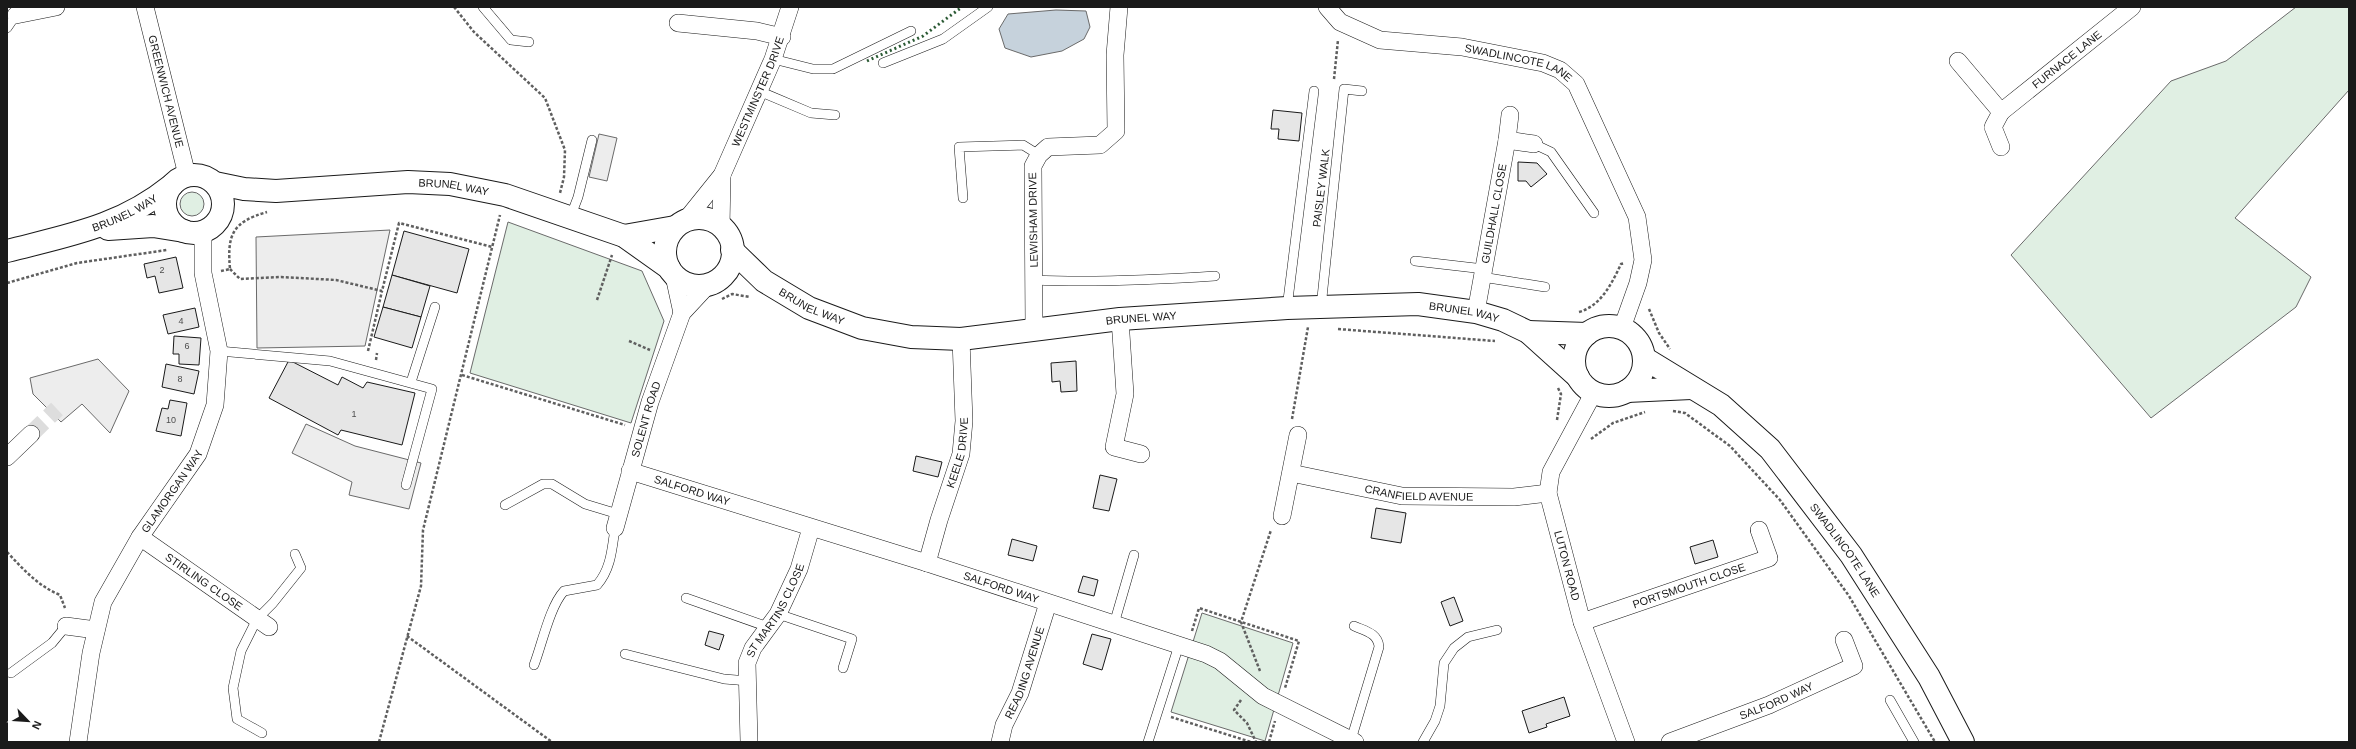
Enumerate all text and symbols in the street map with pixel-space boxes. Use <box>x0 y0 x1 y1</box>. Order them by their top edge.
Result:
street label: FURNACE LANE <box>2030 28 2104 91</box>
street label: GREENWICH AVENUE <box>146 34 186 149</box>
street label: WESTMINSTER DRIVE <box>729 35 786 148</box>
street label: SWADLINCOTE LANE <box>1464 42 1575 84</box>
street label: PAISLEY WALK <box>1310 148 1332 228</box>
street label: GUILDHALL CLOSE <box>1479 163 1509 264</box>
street label: LEWISHAM DRIVE <box>1026 172 1040 268</box>
street label: BRUNEL WAY <box>418 177 491 198</box>
street label: BRUNEL WAY <box>90 192 160 234</box>
house number: 2 <box>159 265 165 275</box>
street label: BRUNEL WAY <box>777 286 847 327</box>
street label: BRUNEL WAY <box>1428 300 1501 325</box>
street label: BRUNEL WAY <box>1105 309 1178 327</box>
house number: 4 <box>178 316 184 326</box>
house number: 6 <box>184 341 190 351</box>
house number: 8 <box>177 374 183 384</box>
street label: SOLENT ROAD <box>629 380 663 459</box>
house number: 1 <box>351 409 357 419</box>
house number: 10 <box>166 415 176 425</box>
street label: KEELE DRIVE <box>944 417 970 489</box>
street label: GLAMORGAN WAY <box>139 448 205 535</box>
street label: SALFORD WAY <box>653 473 732 508</box>
street label: CRANFIELD AVENUE <box>1364 482 1473 503</box>
street label: SWADLINCOTE LANE <box>1808 501 1882 599</box>
street label: LUTON ROAD <box>1552 529 1582 602</box>
street label: STIRLING CLOSE <box>163 551 245 613</box>
street label: PORTSMOUTH CLOSE <box>1631 561 1747 610</box>
street label: ST MARTINS CLOSE <box>744 562 806 659</box>
street label: SALFORD WAY <box>962 569 1041 605</box>
street label: READING AVENUE <box>1002 625 1046 721</box>
street label: SALFORD WAY <box>1738 679 1816 722</box>
north arrow <box>8 701 48 741</box>
text: N <box>30 719 44 731</box>

